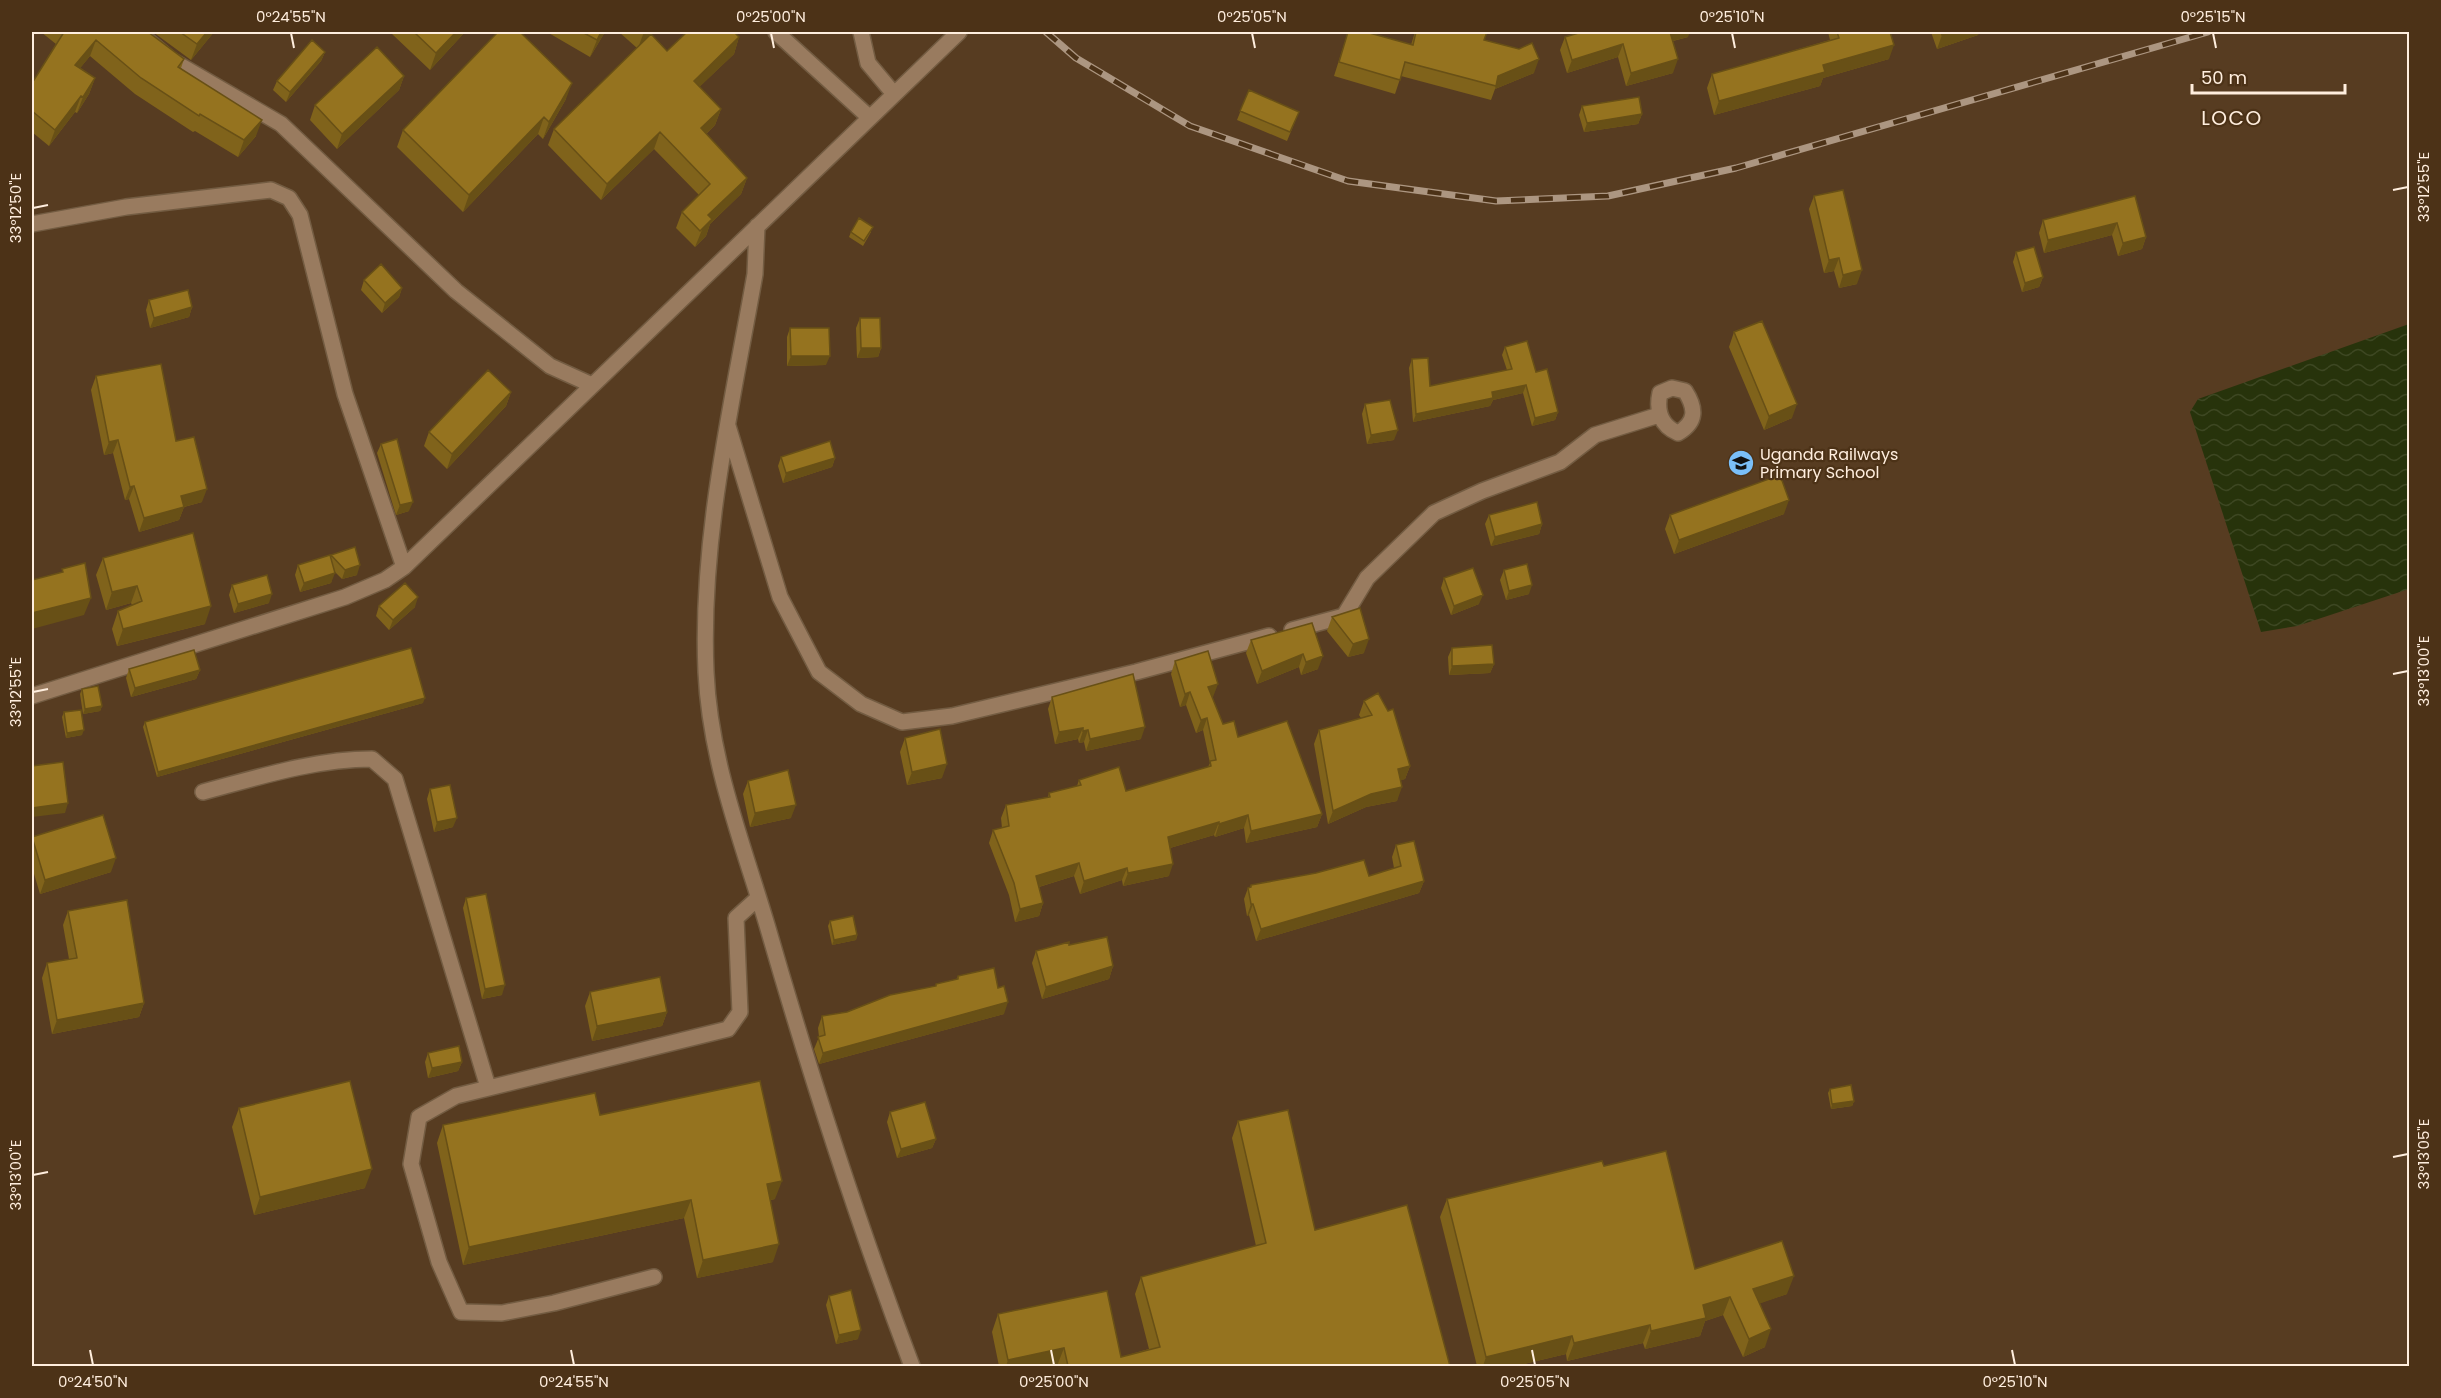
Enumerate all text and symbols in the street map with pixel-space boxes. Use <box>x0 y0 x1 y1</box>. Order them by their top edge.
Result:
text: 0°24'55"N <box>256 6 326 27</box>
text: 0°25'00"N <box>736 6 806 27</box>
text: 0°25'05"N <box>1217 6 1287 27</box>
text: 0°25'10"N <box>1699 6 1765 27</box>
text: 0°25'15"N <box>2180 6 2246 27</box>
scale bar <box>2192 57 2345 95</box>
text: 50 m <box>2201 65 2247 90</box>
district label: LOCO <box>2201 104 2263 132</box>
text: 33°12'55"E <box>2413 152 2434 222</box>
text: 33°12'50"E <box>5 173 26 243</box>
place label: Uganda Railways Primary School <box>1760 443 1898 484</box>
school or university icon: Uganda Railways Primary School <box>1726 448 1756 478</box>
text: 33°13'00"E <box>2413 636 2434 706</box>
text: 33°12'55"E <box>5 657 26 727</box>
text: 33°13'05"E <box>2413 1119 2434 1189</box>
text: 33°13'00"E <box>5 1140 26 1210</box>
text: 0°24'50"N <box>58 1371 128 1392</box>
text: 0°24'55"N <box>539 1371 609 1392</box>
text: 0°25'00"N <box>1019 1371 1089 1392</box>
text: 0°25'05"N <box>1500 1371 1570 1392</box>
text: 0°25'10"N <box>1982 1371 2048 1392</box>

